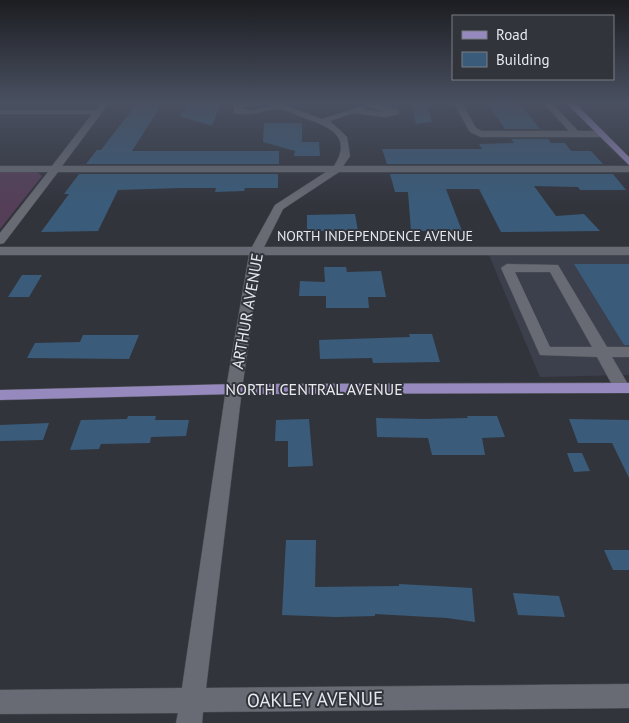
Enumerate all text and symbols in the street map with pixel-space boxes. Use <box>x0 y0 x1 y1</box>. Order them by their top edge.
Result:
legend <box>452 15 614 80</box>
text: Road <box>496 25 528 44</box>
text: Building <box>496 50 550 69</box>
street label: NORTH INDEPENDENCE AVENUE <box>277 227 473 245</box>
street label: ARTHUR AVENUE <box>227 251 267 371</box>
street label: NORTH CENTRAL AVENUE <box>225 379 403 399</box>
street label: OAKLEY AVENUE <box>247 686 383 712</box>

